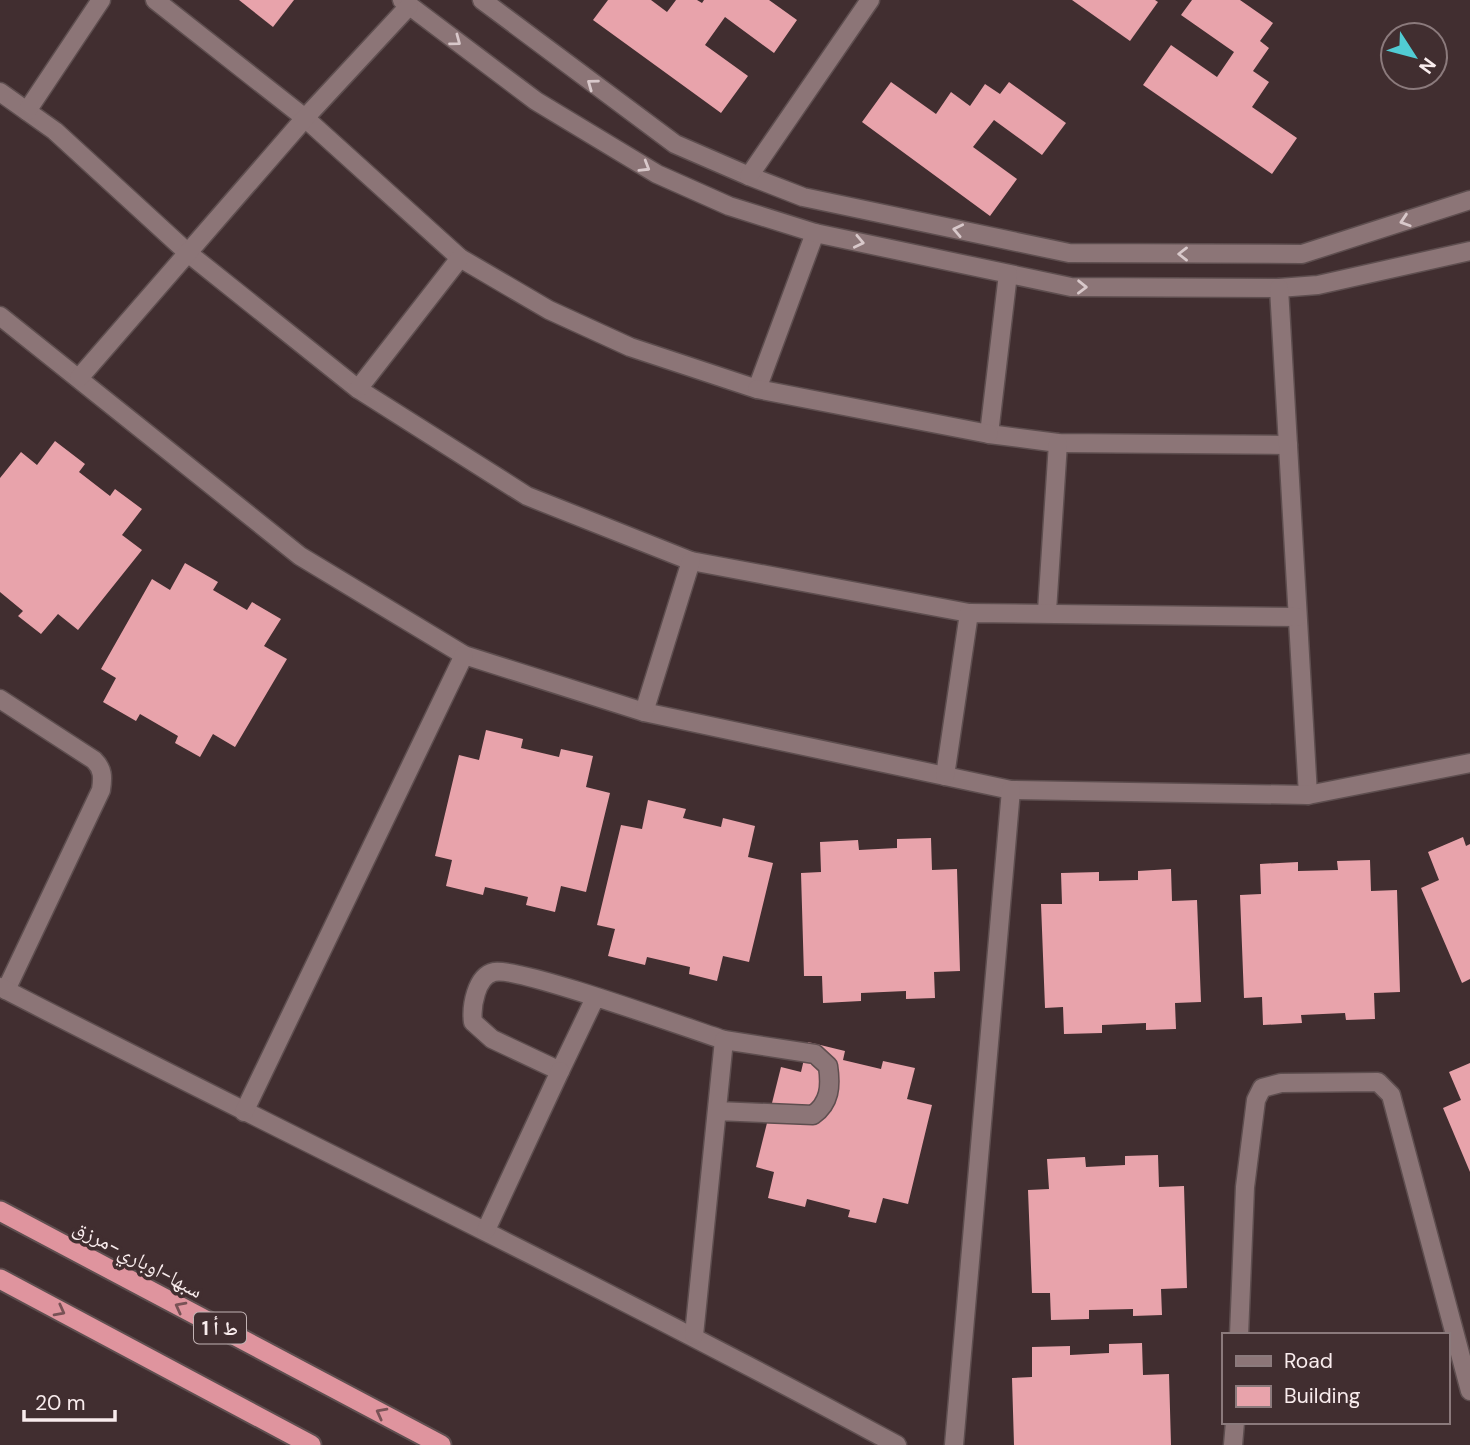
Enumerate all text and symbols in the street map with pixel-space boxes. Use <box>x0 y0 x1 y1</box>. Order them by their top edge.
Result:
north arrow <box>1379 21 1449 91</box>
one-way arrow <box>448 33 461 45</box>
text: N <box>1413 53 1442 79</box>
one-way arrow <box>587 80 600 92</box>
one-way arrow <box>638 159 651 172</box>
one-way arrow <box>1399 213 1412 227</box>
one-way arrow <box>952 223 964 238</box>
one-way arrow <box>853 234 865 248</box>
one-way arrow <box>1177 246 1187 262</box>
one-way arrow <box>1077 280 1088 295</box>
street label: سبها-اوباري-مرزق <box>67 1213 208 1307</box>
one-way arrow <box>174 1301 187 1315</box>
one-way arrow <box>53 1302 66 1316</box>
road number: ط أ 1 <box>194 1312 246 1344</box>
legend <box>1222 1333 1449 1424</box>
text: Road <box>1284 1347 1333 1375</box>
scale bar <box>24 1378 116 1422</box>
text: Building <box>1284 1382 1361 1410</box>
text: 20 m <box>35 1389 86 1417</box>
one-way arrow <box>375 1408 388 1422</box>

